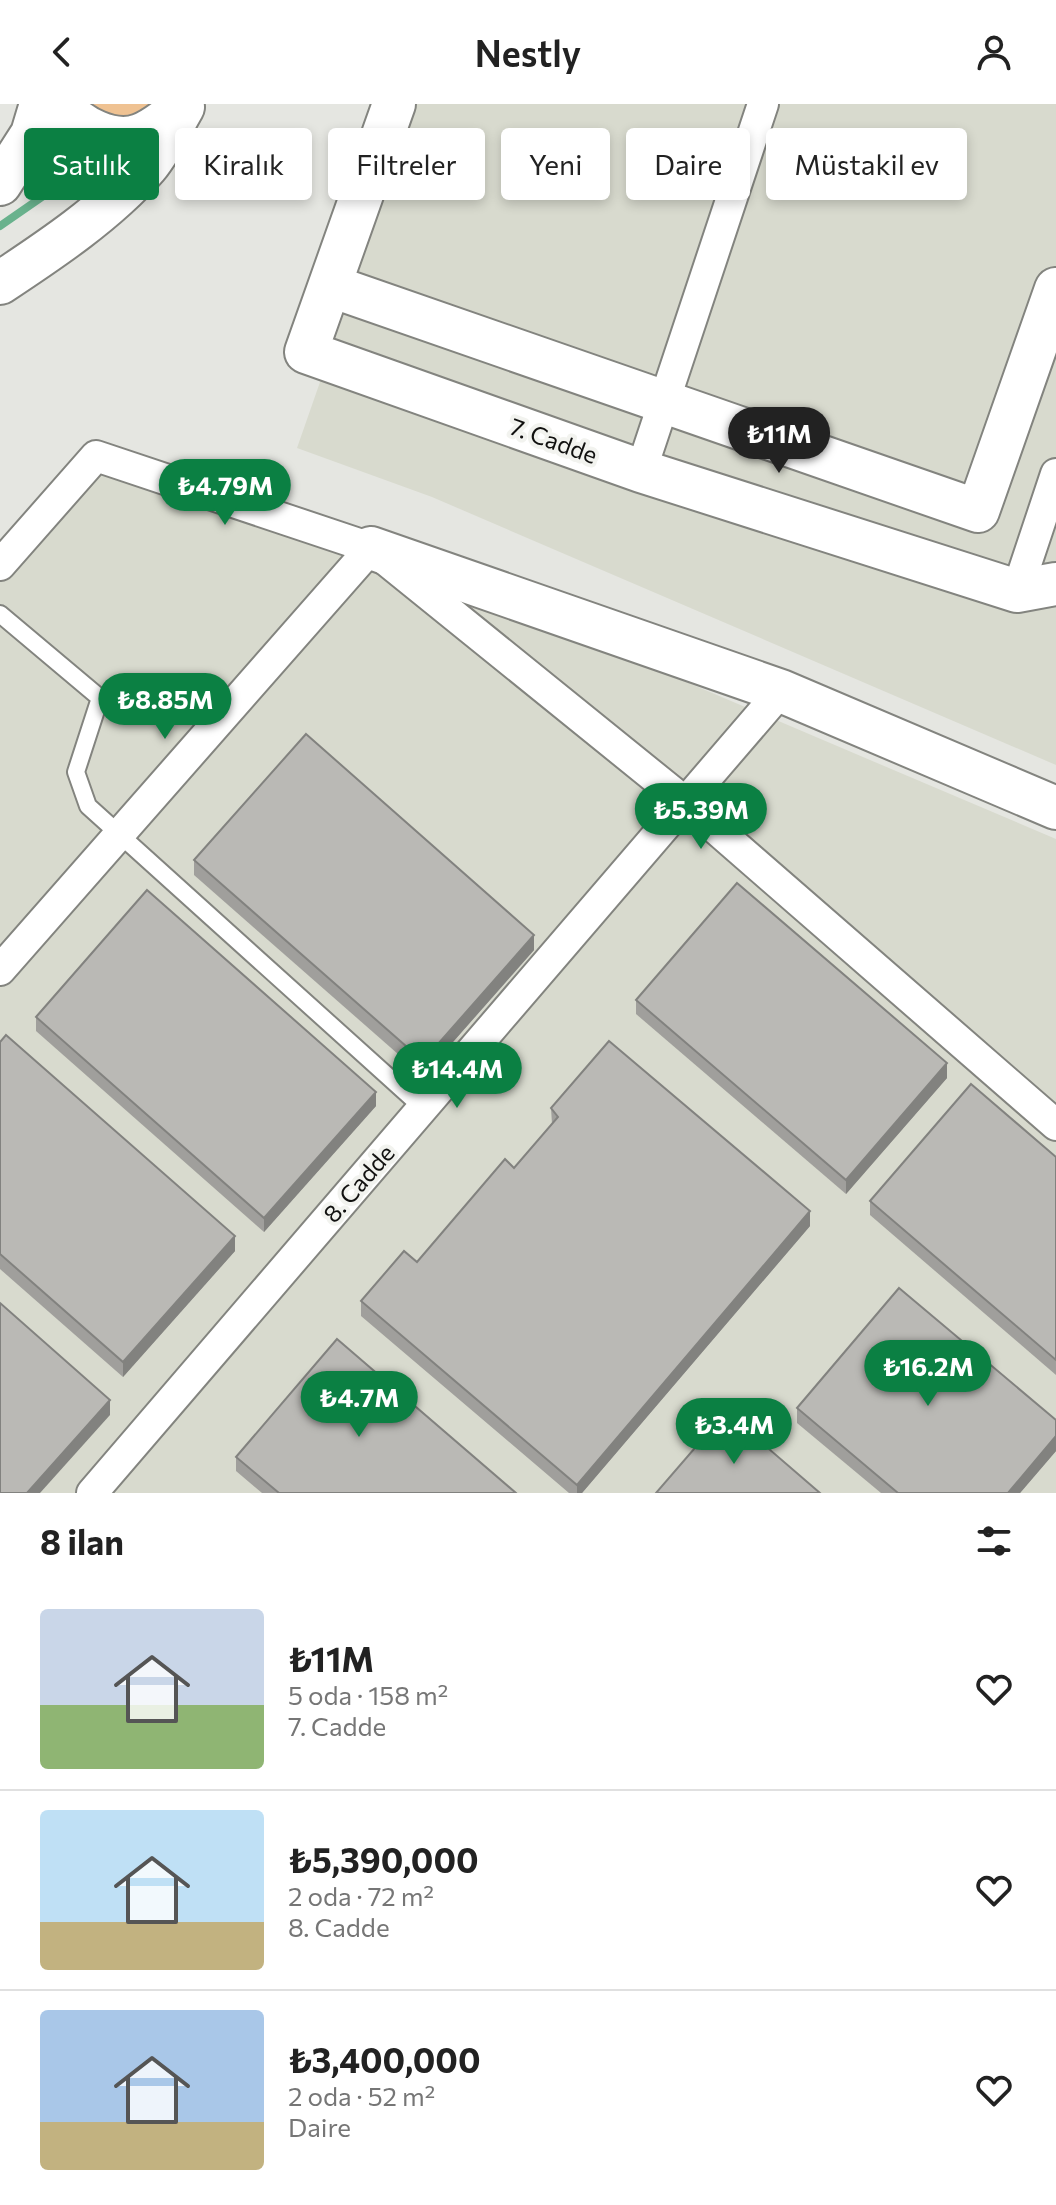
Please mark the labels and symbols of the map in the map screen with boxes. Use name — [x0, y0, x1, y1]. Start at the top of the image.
pin: ₺11M — [732, 407, 826, 475]
street label: 7. Cadde — [506, 411, 602, 469]
pin: ₺4.79M — [160, 459, 290, 527]
pin: ₺8.85M — [100, 673, 230, 741]
pin: ₺5.39M — [636, 783, 766, 851]
pin: ₺14.4M — [392, 1042, 522, 1110]
street label: 8. Cadde — [316, 1138, 400, 1228]
pin: ₺16.2M — [863, 1340, 993, 1408]
pin: ₺4.7M — [303, 1371, 415, 1439]
pin: ₺3.4M — [678, 1398, 790, 1466]

